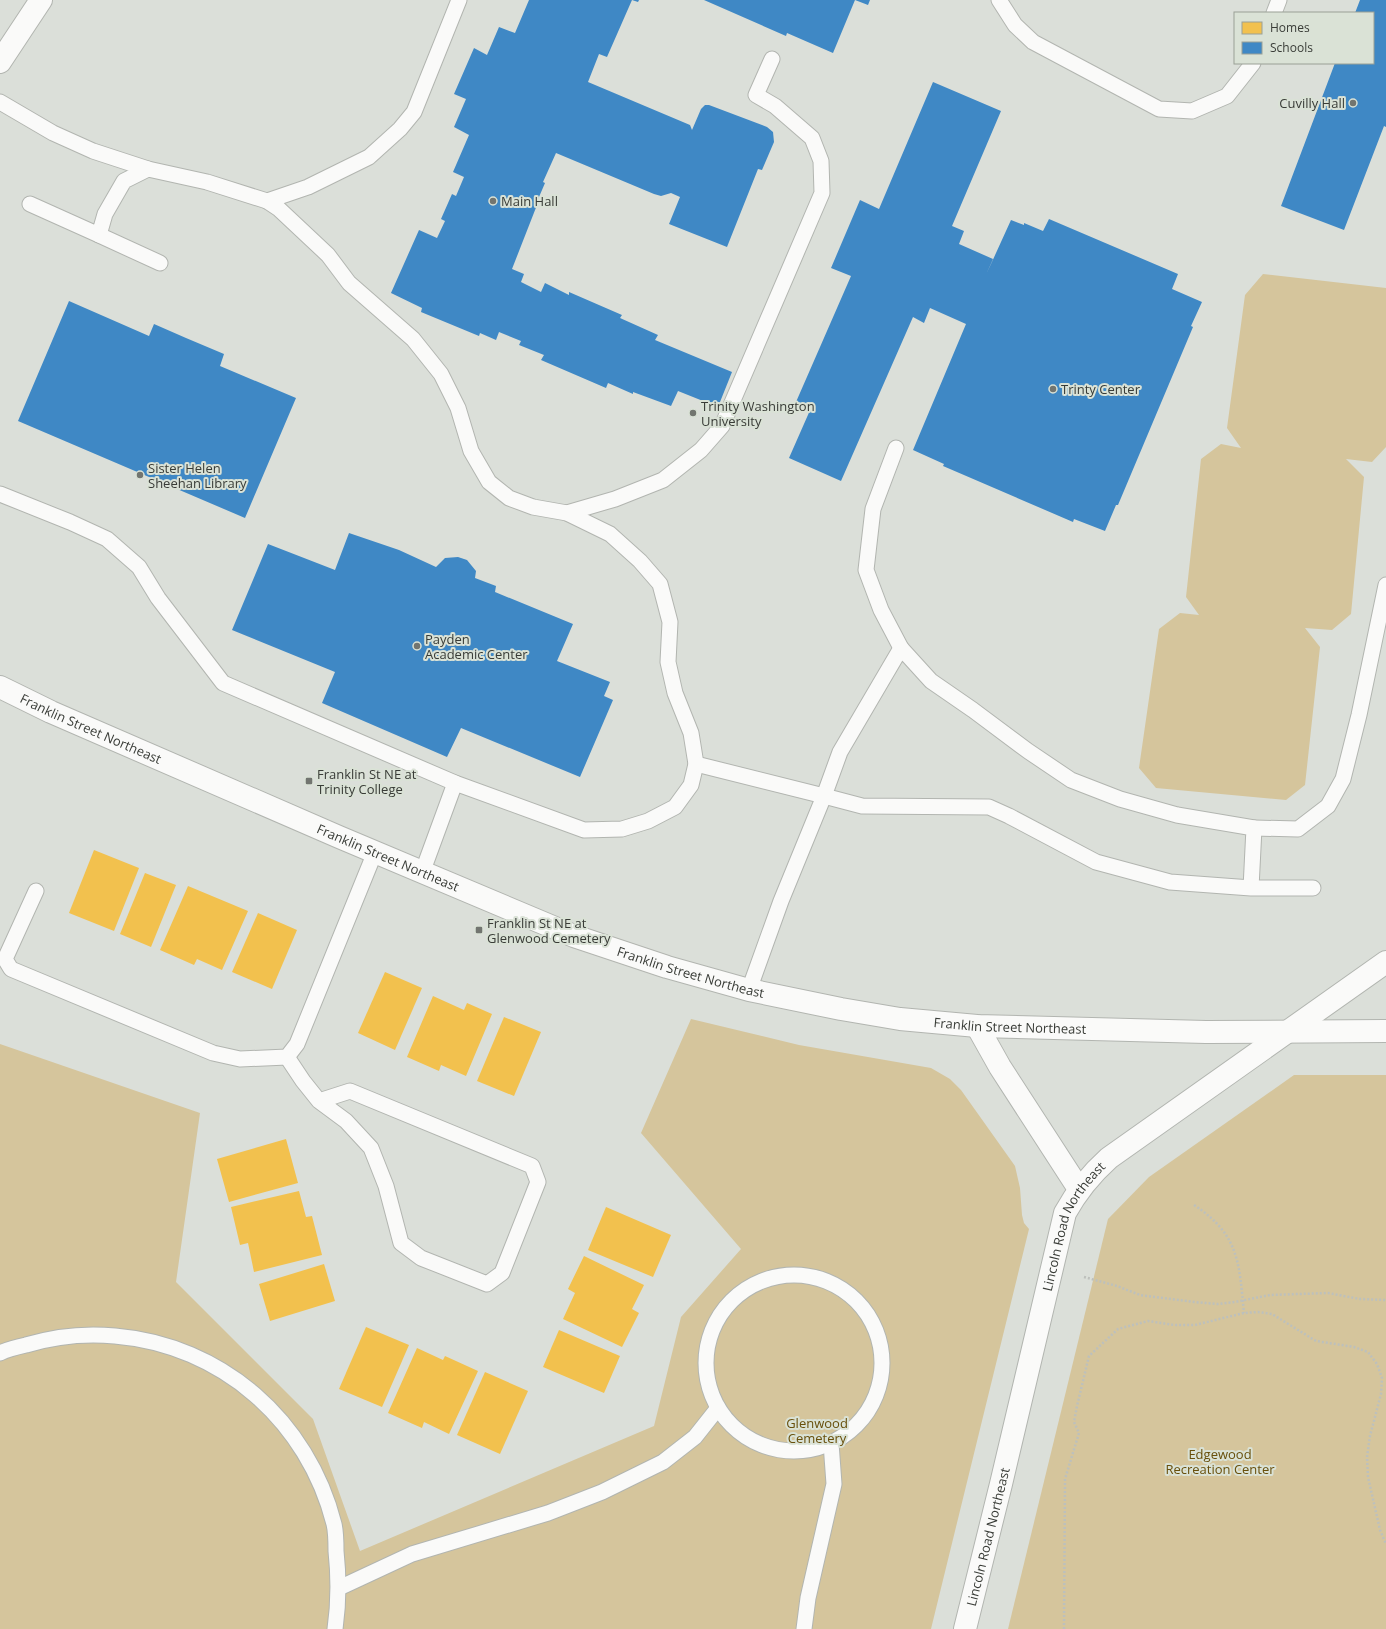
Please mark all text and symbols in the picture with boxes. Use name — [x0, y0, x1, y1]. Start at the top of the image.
legend — [1234, 12, 1374, 64]
text: Homes — [1270, 19, 1310, 36]
text: Schools — [1270, 39, 1313, 56]
place label: Cuvilly Hall — [1279, 94, 1345, 112]
marker: Cuvilly Hall — [1348, 98, 1358, 108]
place label: Main Hall — [501, 192, 558, 210]
marker: Main Hall — [488, 196, 498, 206]
place label: Trinty Center — [1061, 380, 1141, 398]
marker: Trinty Center — [1048, 384, 1058, 394]
place label: Trinity Washington University — [701, 397, 815, 430]
marker: Trinity Washington University — [688, 408, 698, 418]
place label: Sister Helen Sheehan Library — [148, 459, 247, 492]
marker: Sister Helen Sheehan Library — [135, 470, 145, 480]
place label: Payden Academic Center — [425, 630, 528, 663]
marker: Payden Academic Center — [412, 641, 422, 651]
street label: Franklin Street Northeast — [17, 689, 165, 768]
place label: Franklin St NE at Trinity College — [317, 765, 417, 798]
marker: Franklin St NE at Trinity College — [304, 776, 314, 786]
street label: Franklin Street Northeast — [314, 820, 462, 896]
place label: Franklin St NE at Glenwood Cemetery — [487, 914, 611, 947]
marker: Franklin St NE at Glenwood Cemetery — [474, 925, 484, 935]
street label: Franklin Street Northeast — [615, 942, 766, 1002]
street label: Franklin Street Northeast — [933, 1013, 1087, 1038]
street label: Lincoln Road Northeast — [1038, 1157, 1109, 1293]
park label: Glenwood Cemetery — [786, 1414, 848, 1447]
park label: Edgewood Recreation Center — [1165, 1445, 1275, 1478]
street label: Lincoln Road Northeast — [962, 1465, 1014, 1608]

